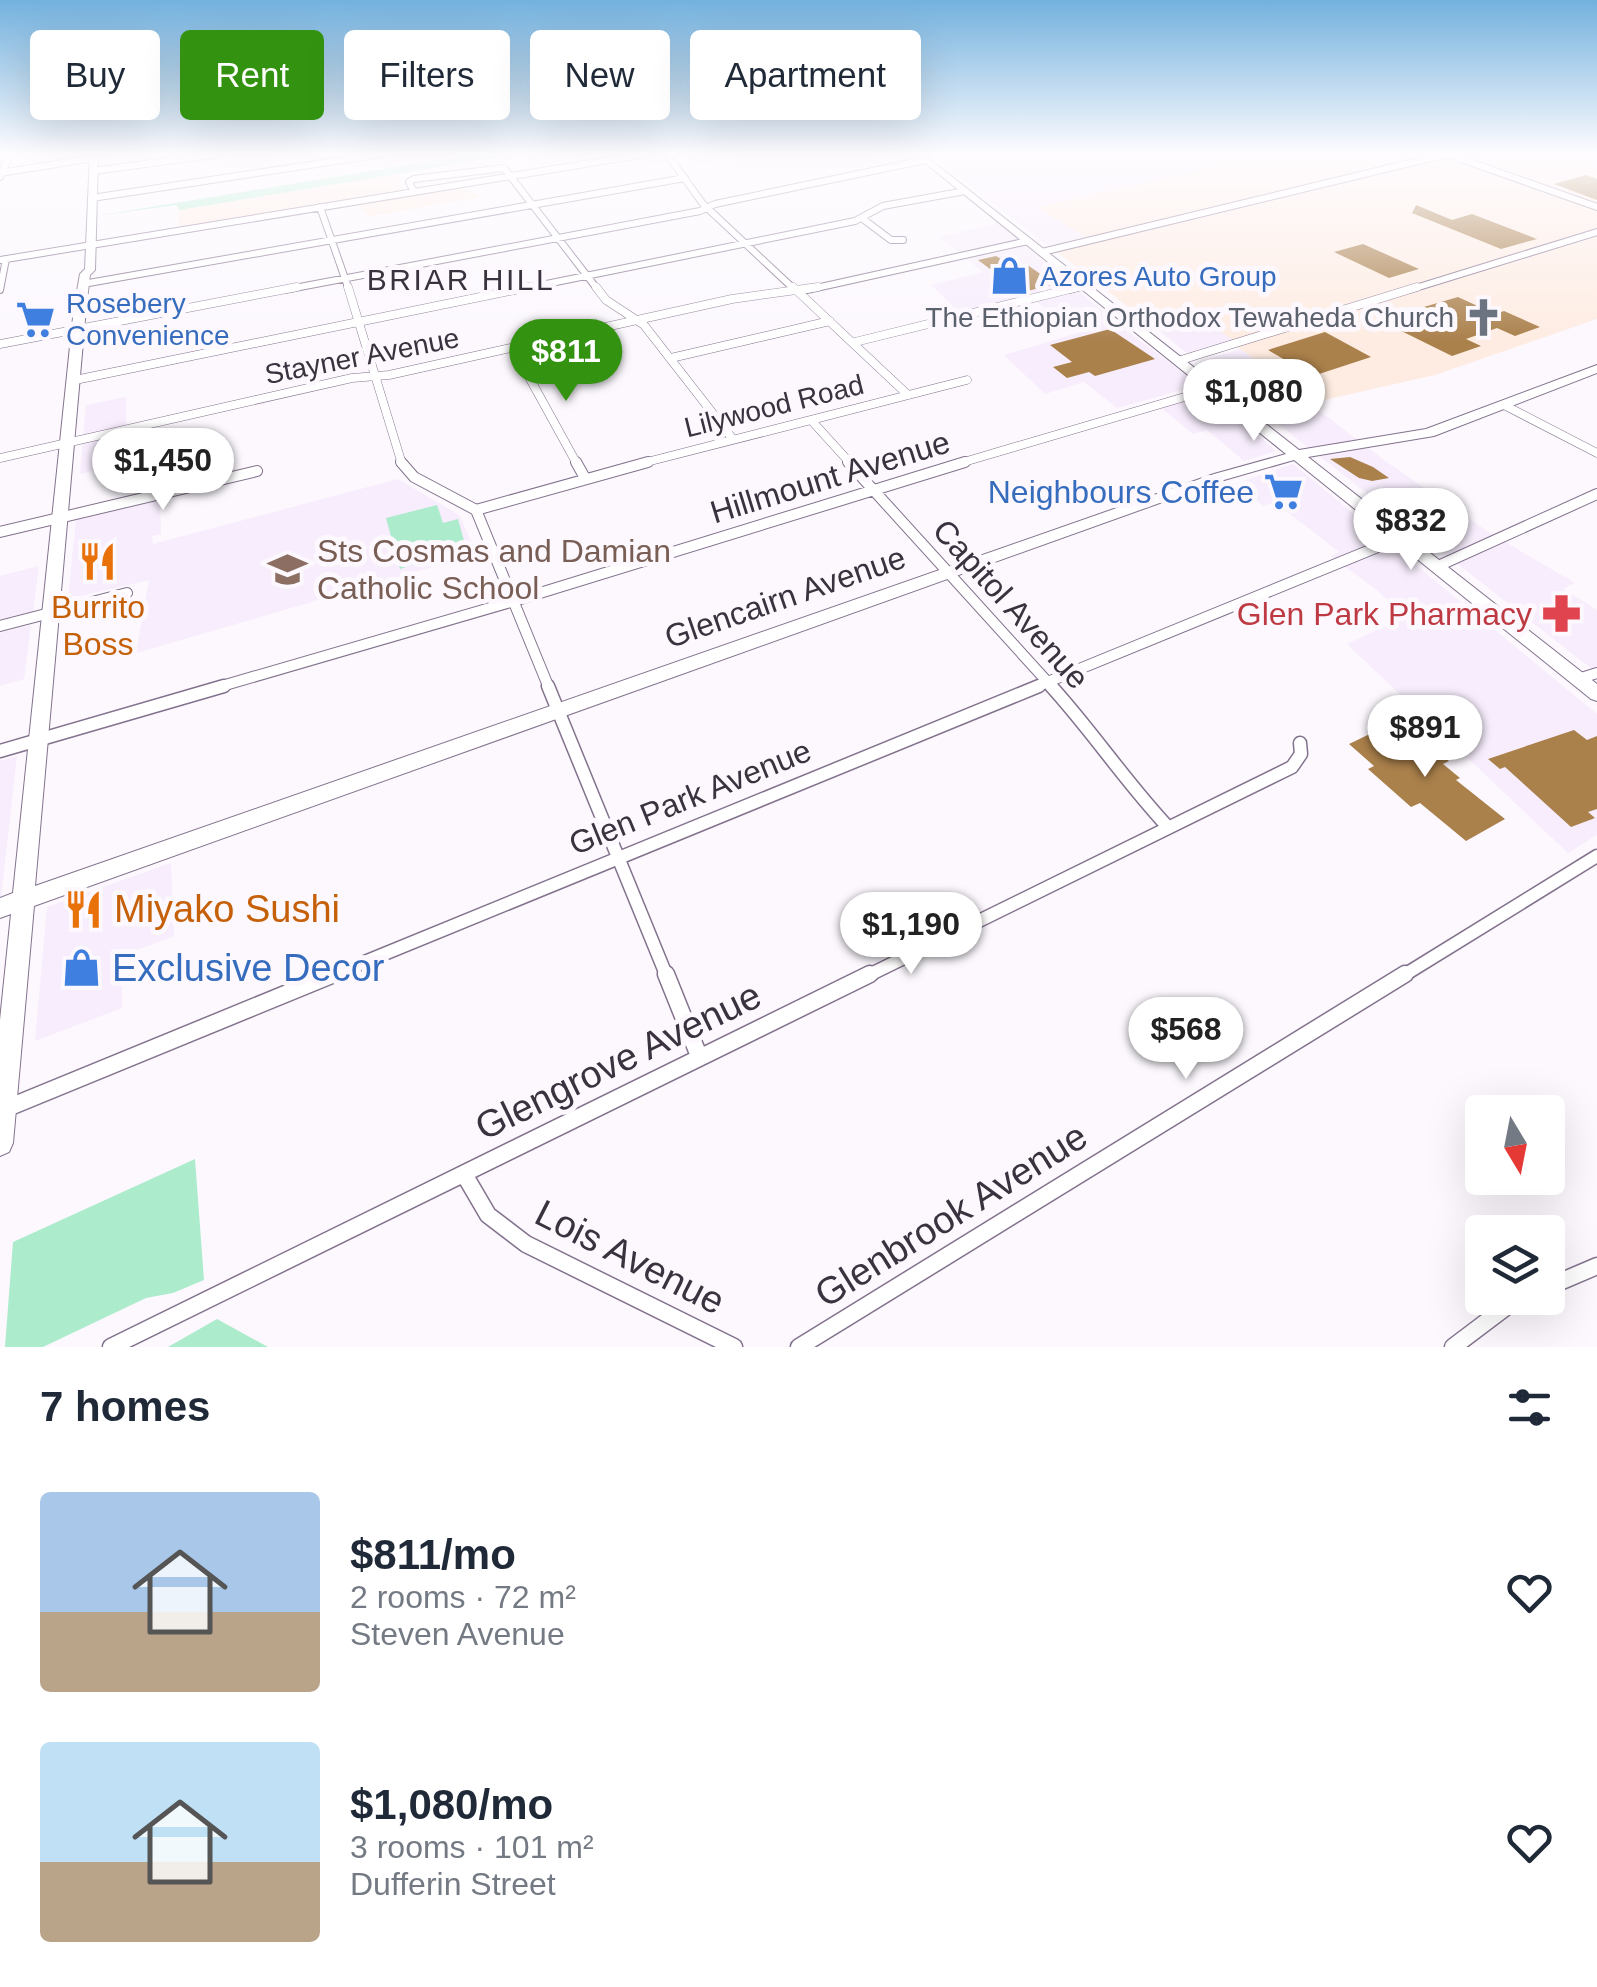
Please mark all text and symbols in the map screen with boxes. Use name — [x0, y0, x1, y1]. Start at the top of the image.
chip: Buy — [30, 30, 160, 120]
chip: Rent — [180, 30, 324, 120]
chip: Filters — [344, 30, 510, 120]
chip: New — [530, 30, 670, 120]
chip: Apartment — [690, 30, 921, 120]
shop icon: Azores Auto Group — [989, 255, 1031, 297]
place label: Azores Auto Group — [1040, 261, 1277, 292]
district label: BRIAR HILL — [367, 263, 555, 296]
place label: Rosebery Convenience — [66, 288, 229, 351]
church icon: The Ethiopian Orthodox Tewaheda Church — [1463, 296, 1505, 338]
supermarket icon: Rosebery Convenience — [15, 298, 57, 340]
place label: The Ethiopian Orthodox Tewaheda Church — [925, 302, 1454, 333]
pin: $811 — [507, 319, 625, 404]
street label: Stayner Avenue — [262, 322, 462, 390]
text: $811 — [531, 333, 601, 369]
pin: $1,080 — [1173, 359, 1335, 444]
street label: Lilywood Road — [681, 369, 867, 443]
text: $1,080 — [1205, 373, 1303, 409]
street label: Hillmount Avenue — [706, 423, 954, 531]
pin: $1,450 — [82, 428, 244, 513]
text: $1,450 — [114, 442, 212, 478]
supermarket icon: Neighbours Coffee — [1263, 471, 1305, 513]
place label: Neighbours Coffee — [988, 474, 1254, 510]
pin: $832 — [1352, 488, 1470, 573]
text: $832 — [1375, 502, 1447, 538]
street label: Capitol Avenue — [926, 512, 1096, 696]
place label: Sts Cosmas and Damian Catholic School — [317, 533, 671, 606]
street label: Glencairn Avenue — [660, 539, 910, 655]
restaurant icon: Burrito Boss — [77, 541, 119, 583]
school or university icon: Sts Cosmas and Damian Catholic School — [266, 548, 308, 590]
place label: Burrito Boss — [51, 589, 145, 662]
pharmacy icon: Glen Park Pharmacy — [1541, 593, 1583, 635]
place label: Glen Park Pharmacy — [1237, 596, 1532, 632]
pin: $891 — [1366, 695, 1484, 780]
text: $891 — [1389, 709, 1461, 745]
street label: Glen Park Avenue — [564, 732, 816, 862]
restaurant icon: Miyako Sushi — [63, 888, 105, 930]
place label: Miyako Sushi — [114, 888, 340, 930]
pin: $1,190 — [830, 892, 992, 977]
text: $1,190 — [862, 906, 960, 942]
shop icon: Exclusive Decor — [61, 947, 103, 989]
place label: Exclusive Decor — [112, 947, 385, 989]
street label: Glengrove Avenue — [469, 974, 767, 1148]
pin: $568 — [1127, 997, 1245, 1082]
text: $568 — [1150, 1011, 1222, 1047]
north arrow — [1465, 1095, 1565, 1195]
map controls — [1465, 1095, 1565, 1315]
street label: Glenbrook Avenue — [808, 1115, 1094, 1315]
street label: Lois Avenue — [529, 1191, 731, 1323]
button: layers — [1465, 1215, 1565, 1315]
icon: filters — [1502, 1380, 1557, 1435]
text: 7 homes — [40, 1383, 210, 1430]
text: $811/mo — [350, 1531, 516, 1578]
icon: home — [120, 1532, 240, 1652]
icon: heart — [1502, 1565, 1557, 1620]
text: 2 rooms · 72 m² — [350, 1579, 576, 1615]
text: Steven Avenue — [350, 1616, 565, 1652]
text: $1,080/mo — [350, 1781, 553, 1828]
icon: home — [120, 1782, 240, 1902]
icon: heart — [1502, 1815, 1557, 1870]
text: 3 rooms · 101 m² — [350, 1829, 594, 1865]
text: Dufferin Street — [350, 1866, 556, 1902]

